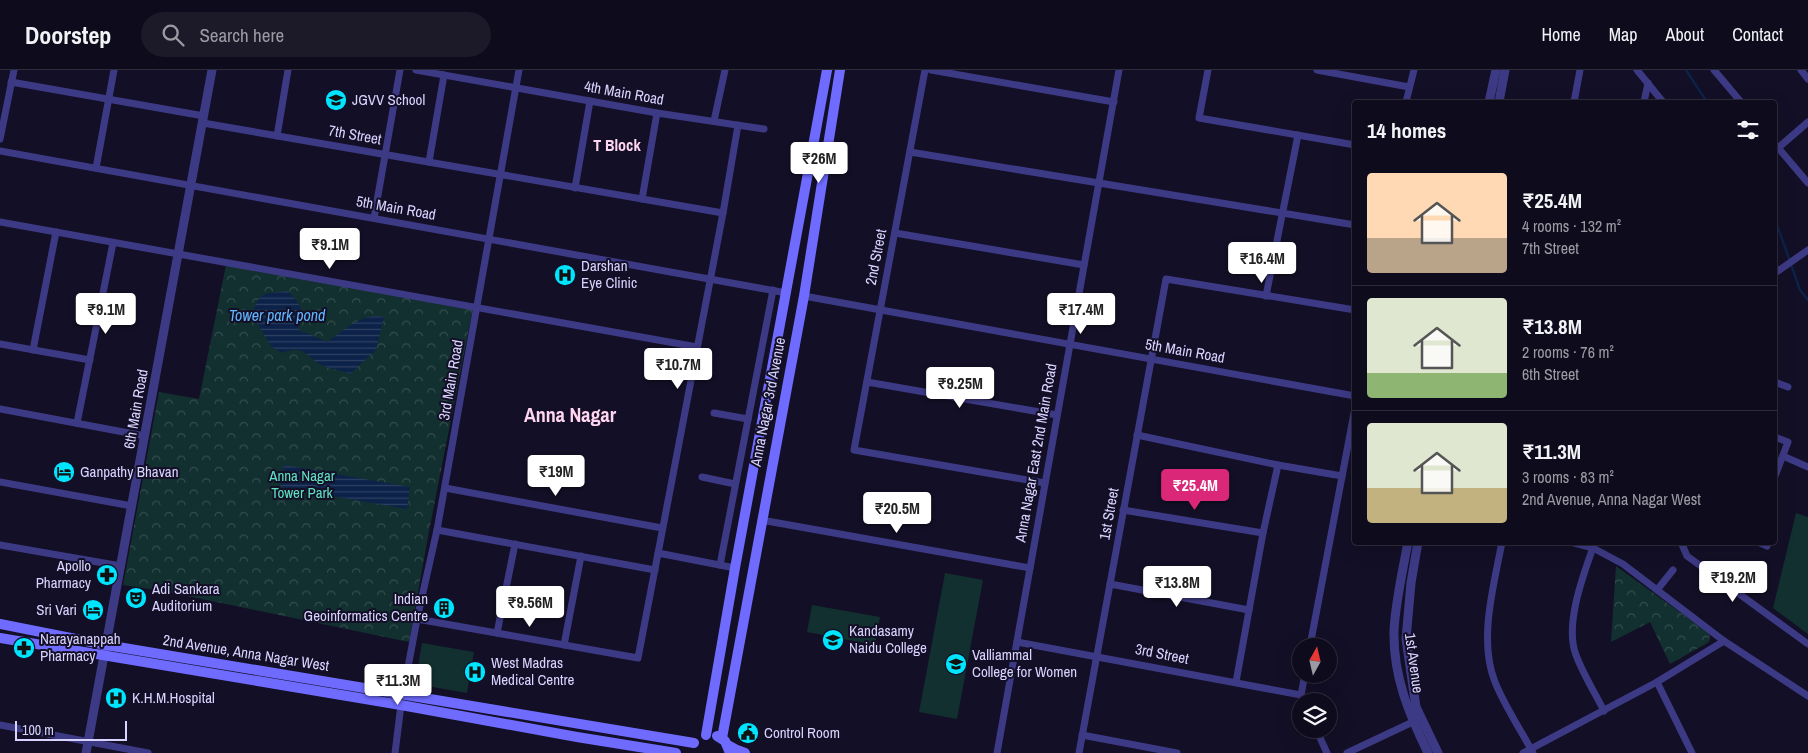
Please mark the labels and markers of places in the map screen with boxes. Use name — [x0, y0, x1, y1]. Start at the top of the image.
school or university icon: JGVV School — [324, 88, 348, 112]
place label: JGVV School — [352, 89, 425, 110]
pin: ₹26M — [789, 142, 849, 184]
pin: ₹9.1M — [295, 228, 365, 270]
pin: ₹16.4M — [1221, 242, 1303, 284]
place label: Darshan Eye Clinic — [581, 255, 637, 293]
hospital icon: Darshan Eye Clinic — [553, 263, 577, 287]
pin: ₹9.1M — [71, 292, 141, 335]
pin: ₹17.4M — [1040, 292, 1122, 335]
pin: ₹10.7M — [637, 348, 719, 390]
pin: ₹9.25M — [919, 366, 1001, 409]
pin: ₹19M — [526, 454, 586, 497]
hotel icon: Ganpathy Bhavan — [52, 460, 76, 484]
place label: Ganpathy Bhavan — [80, 461, 178, 482]
pin: ₹25.4M — [1154, 468, 1236, 511]
pin: ₹20.5M — [856, 492, 938, 534]
place label: Apollo Pharmacy — [36, 555, 92, 593]
pin: ₹19.2M — [1692, 560, 1774, 603]
pharmacy icon: Apollo Pharmacy — [95, 563, 119, 587]
pin: ₹13.8M — [1136, 566, 1218, 608]
place label: Adi Sankara Auditorium — [151, 578, 220, 616]
theatre icon: Adi Sankara Auditorium — [124, 586, 148, 610]
pin: ₹9.56M — [489, 586, 571, 628]
place label: Indian Geoinformatics Centre — [304, 588, 428, 626]
building icon: Indian Geoinformatics Centre — [432, 596, 456, 620]
hotel icon: Sri Vari — [81, 598, 105, 622]
place label: Sri Vari — [36, 599, 77, 620]
place label: Kandasamy Naidu College — [849, 620, 927, 658]
place label: Narayanappah Pharmacy — [40, 628, 121, 666]
school or university icon: Kandasamy Naidu College — [821, 628, 845, 652]
pharmacy icon: Narayanappah Pharmacy — [12, 636, 36, 660]
place label: Valliammal College for Women — [972, 644, 1077, 682]
place label: West Madras Medical Centre — [491, 652, 575, 690]
school or university icon: Valliammal College for Women — [944, 652, 968, 676]
hospital icon: West Madras Medical Centre — [463, 660, 487, 684]
pin: ₹11.3M — [357, 664, 439, 706]
hospital icon: K.H.M.Hospital — [104, 686, 128, 710]
place label: K.H.M.Hospital — [132, 687, 215, 708]
public building icon: Control Room — [736, 721, 760, 745]
place label: Control Room — [764, 722, 840, 743]

